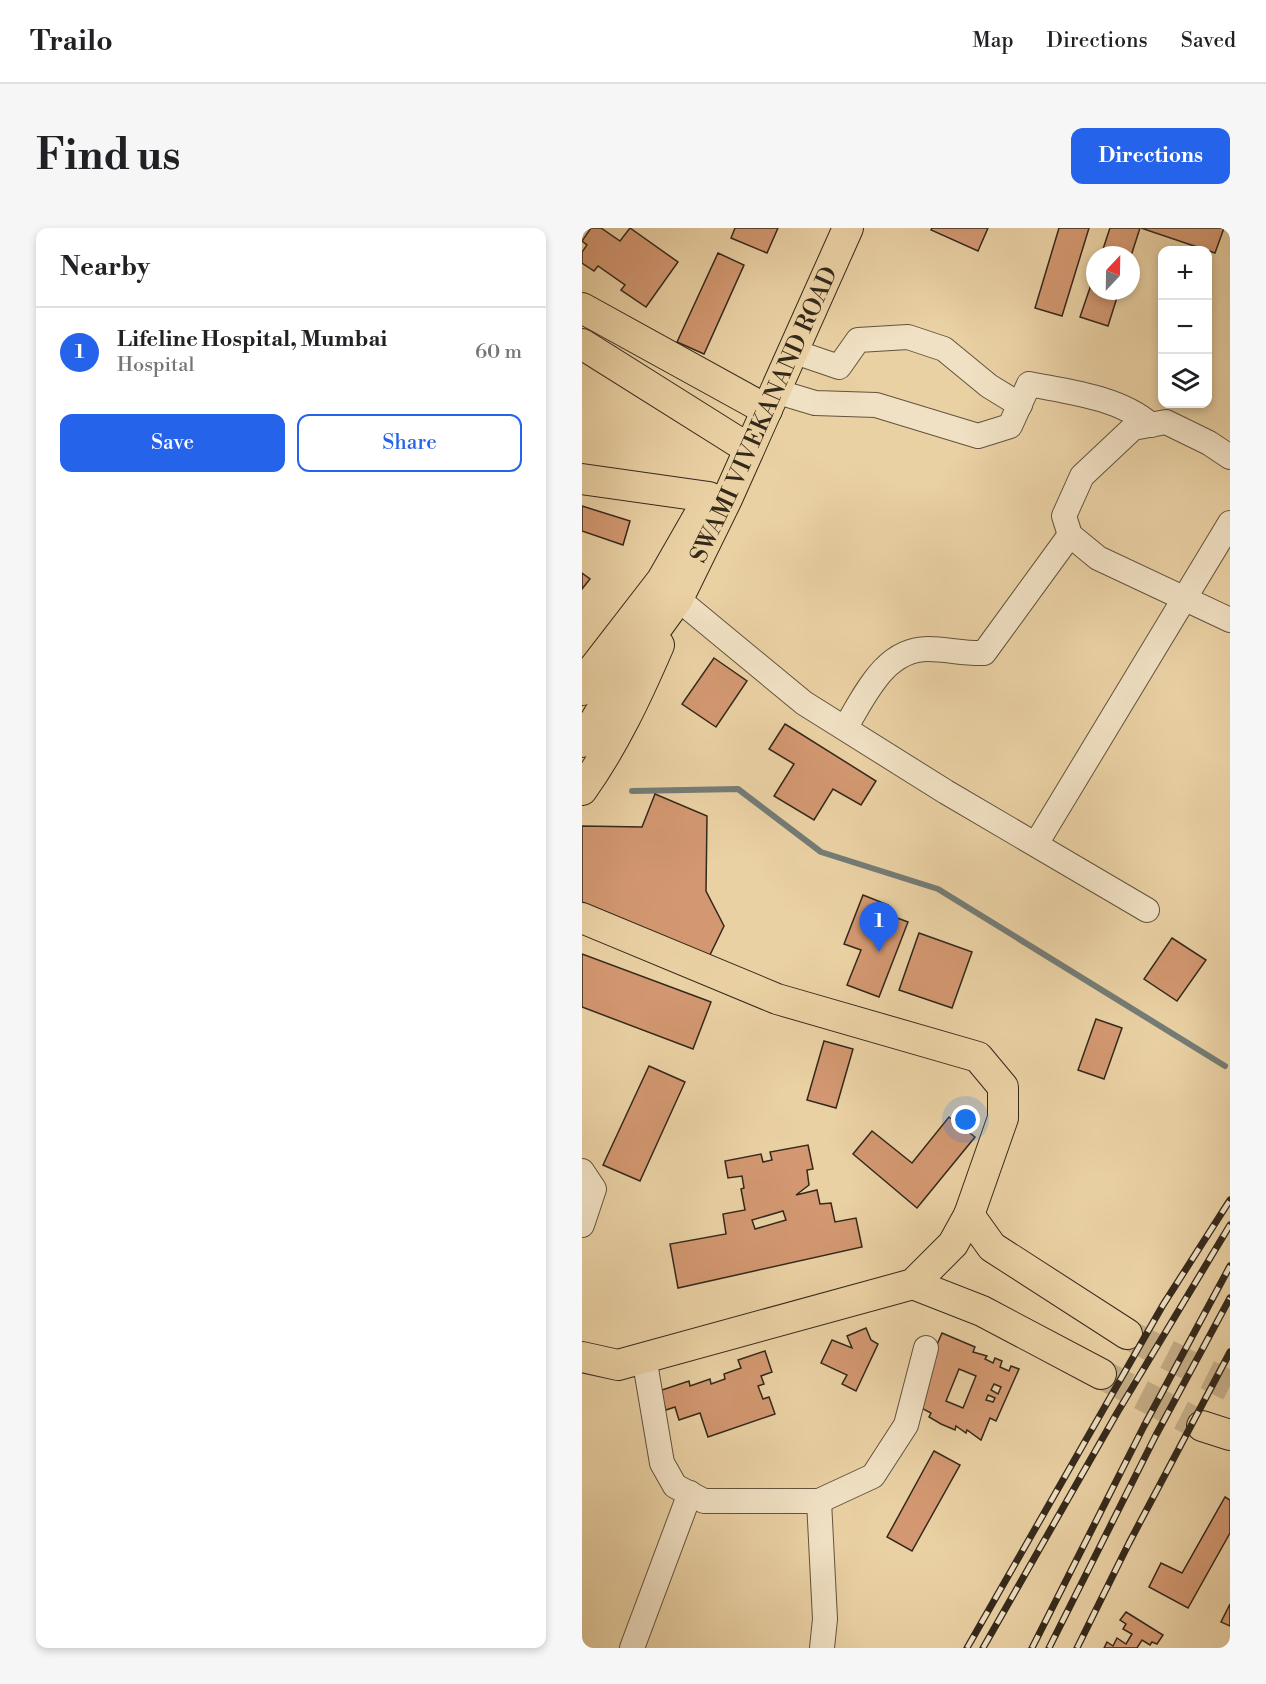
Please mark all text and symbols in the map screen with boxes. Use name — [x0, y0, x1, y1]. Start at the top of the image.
text: Trailo — [30, 24, 113, 59]
text: Map — [972, 28, 1014, 54]
text: Directions — [1047, 28, 1148, 54]
text: Saved — [1181, 28, 1236, 54]
button: Directions — [1071, 128, 1230, 184]
text: Find us — [36, 130, 180, 183]
north arrow — [1086, 246, 1140, 300]
map controls — [1158, 246, 1212, 408]
button: + — [1158, 246, 1212, 300]
text: Nearby — [60, 251, 150, 283]
street label: SWAMI VIVEKANAND ROAD — [684, 262, 845, 568]
button: − — [1158, 300, 1212, 354]
text: Lifeline Hospital, Mumbai — [117, 326, 387, 353]
text: 1 — [75, 340, 84, 365]
text: 60 m — [475, 340, 522, 365]
text: Hospital — [117, 353, 194, 378]
button: layers — [1158, 354, 1212, 408]
button: Save — [60, 414, 285, 472]
button: Share — [297, 414, 522, 472]
pin: 1 — [860, 902, 898, 952]
your location — [951, 1105, 980, 1134]

